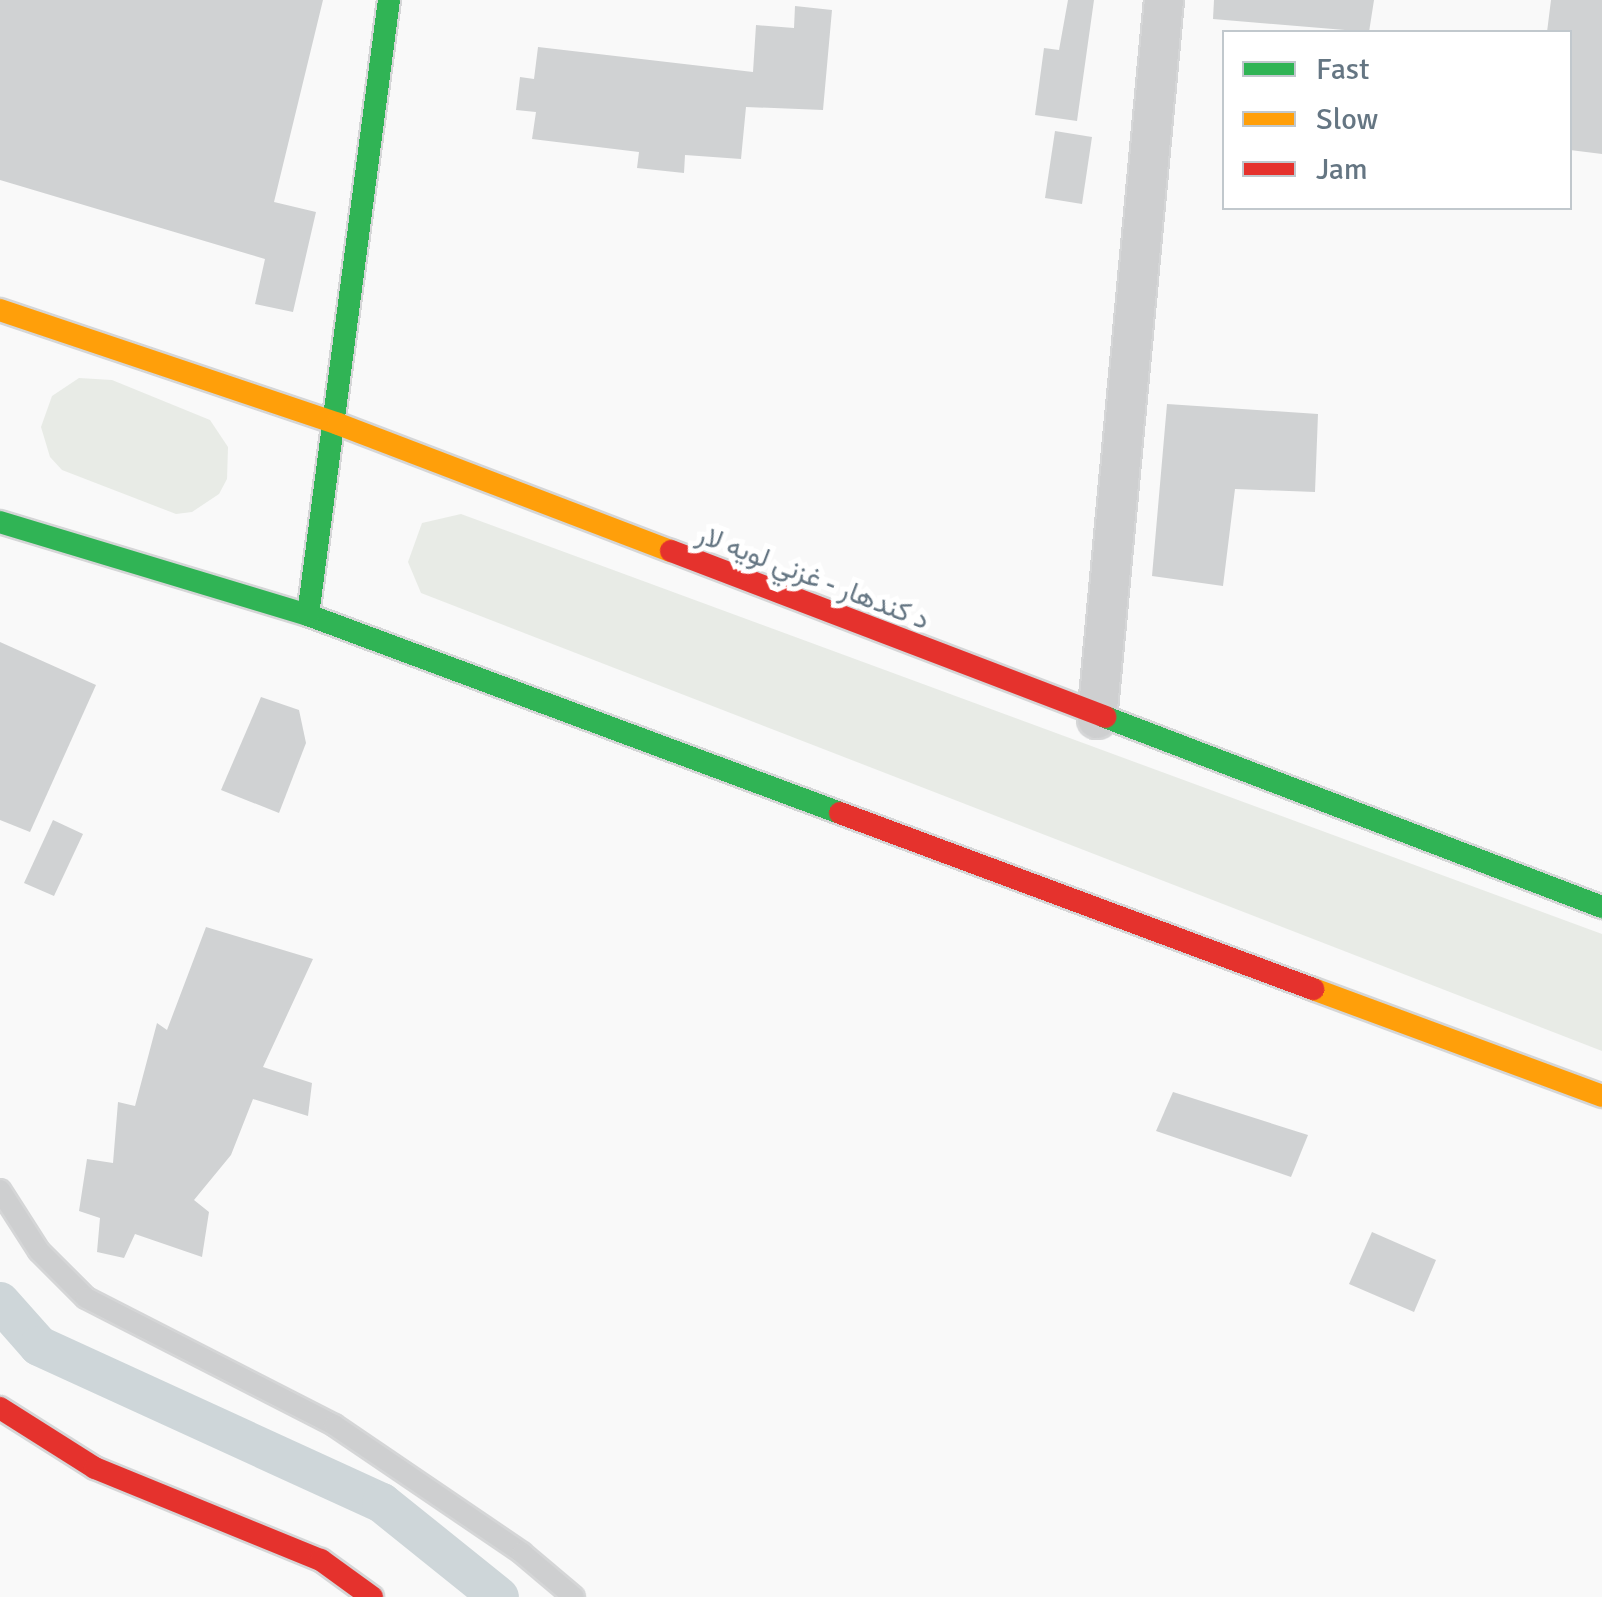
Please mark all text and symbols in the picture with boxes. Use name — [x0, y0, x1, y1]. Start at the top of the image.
legend — [1222, 30, 1572, 210]
text: Fast — [1316, 51, 1369, 88]
text: Slow — [1316, 101, 1378, 138]
text: Jam — [1316, 151, 1368, 188]
street label: د کندهار - غزني لويه لار — [692, 517, 934, 637]

